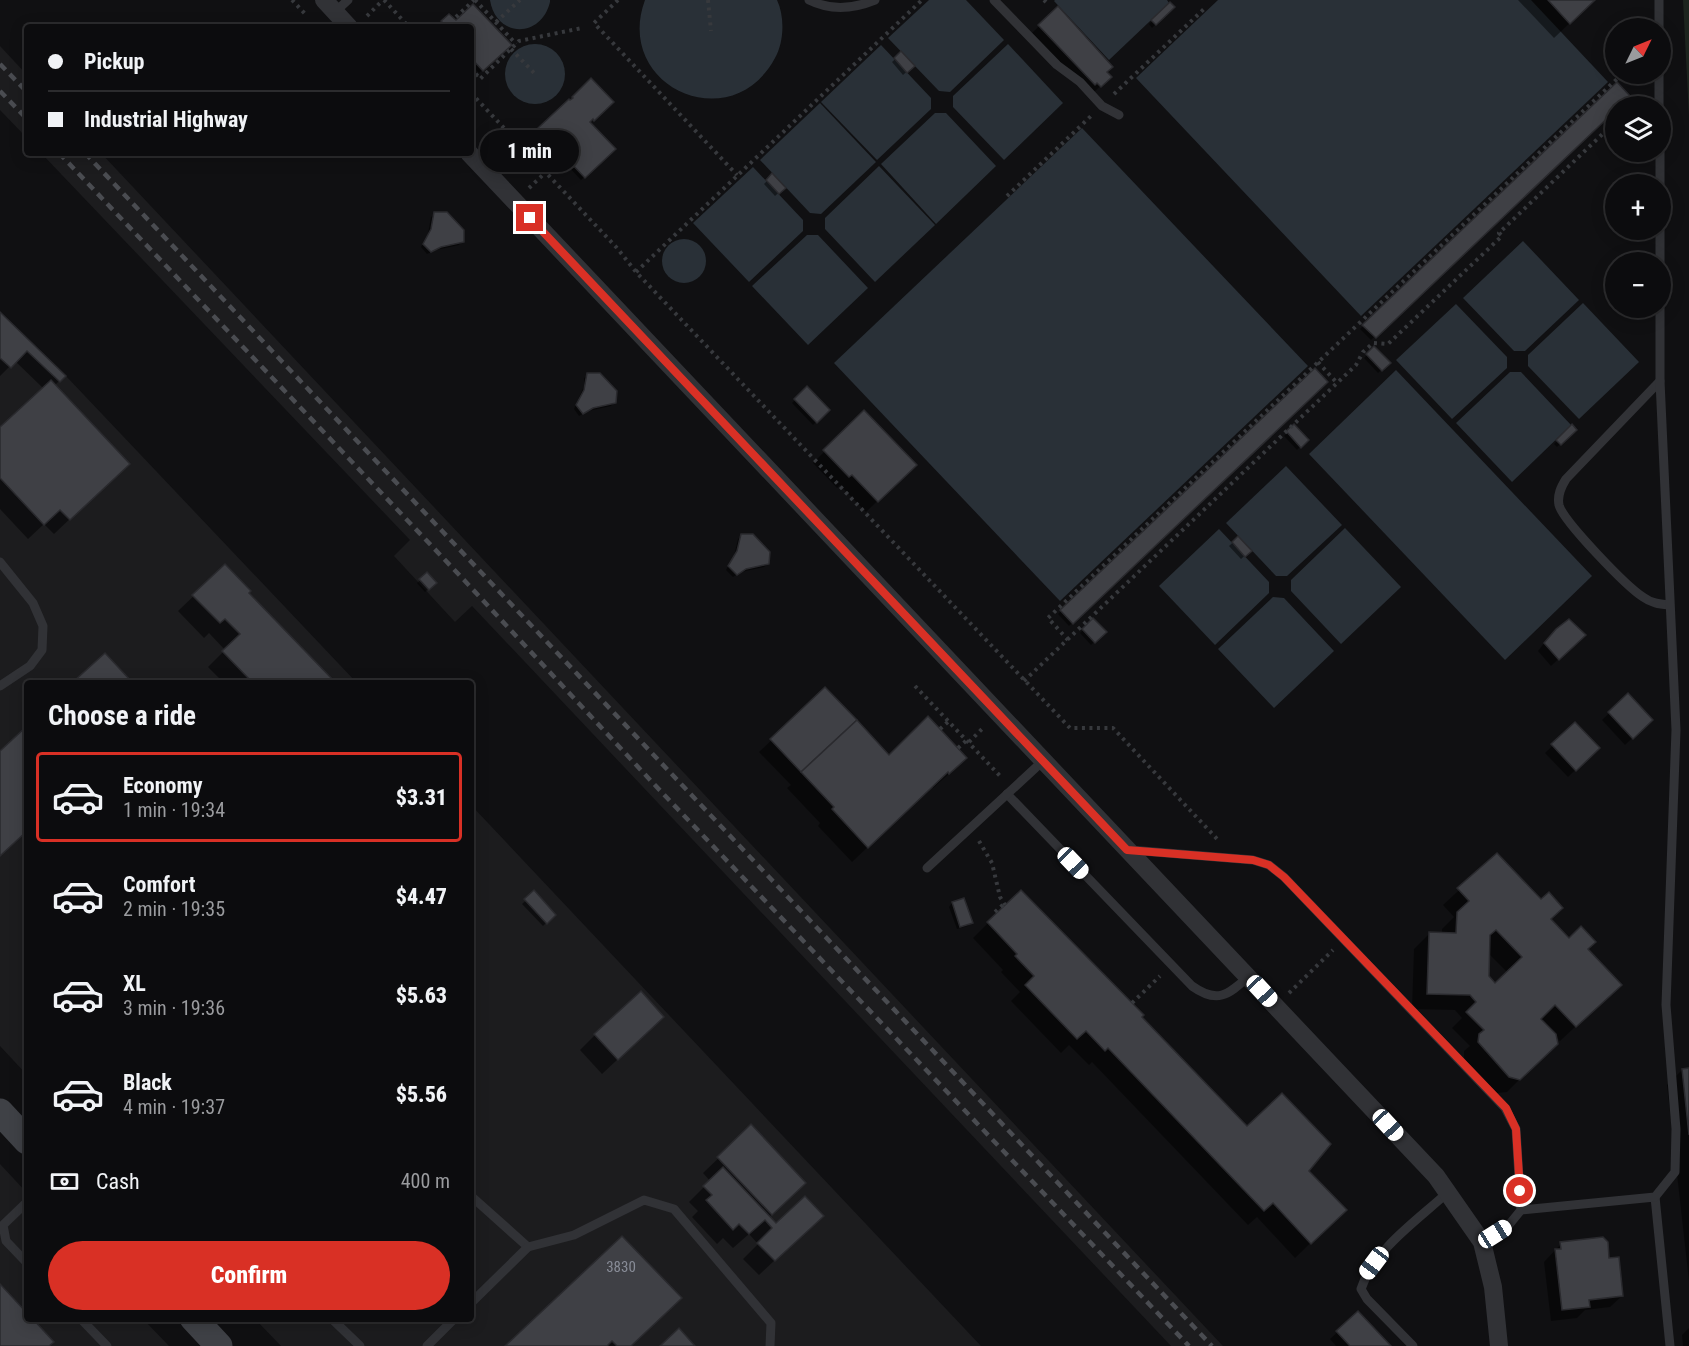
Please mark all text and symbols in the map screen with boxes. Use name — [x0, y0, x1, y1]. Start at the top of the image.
north arrow — [1605, 18, 1671, 84]
map controls — [1605, 18, 1671, 318]
text: Pickup — [84, 49, 144, 74]
button: layers — [1605, 96, 1671, 162]
text: Industrial Highway — [84, 107, 248, 132]
callout: 1 min — [480, 131, 580, 173]
text: 1 min — [507, 139, 552, 163]
button: + — [1605, 174, 1671, 240]
route end — [516, 204, 543, 231]
button: − — [1605, 252, 1671, 318]
text: Choose a ride — [48, 700, 196, 732]
icon: car — [51, 770, 105, 824]
text: Economy — [123, 773, 203, 798]
text: $3.31 — [396, 785, 447, 810]
text: 1 min · 19:34 — [123, 798, 225, 822]
car — [1054, 844, 1092, 882]
icon: car — [51, 869, 105, 923]
text: Comfort — [123, 872, 196, 897]
text: $4.47 — [396, 884, 447, 909]
text: 2 min · 19:35 — [123, 897, 225, 921]
icon: car — [51, 968, 105, 1022]
text: XL — [123, 971, 146, 996]
car — [1243, 972, 1281, 1010]
text: $5.63 — [396, 983, 447, 1008]
text: 3 min · 19:36 — [123, 996, 225, 1020]
icon: car — [51, 1067, 105, 1121]
text: Black — [123, 1070, 172, 1095]
text: $5.56 — [396, 1082, 447, 1107]
text: 4 min · 19:37 — [123, 1095, 225, 1119]
car — [1369, 1106, 1407, 1144]
icon: cash — [48, 1165, 81, 1198]
text: Cash — [96, 1169, 140, 1194]
text: 400 m — [401, 1169, 450, 1193]
route start — [1506, 1177, 1533, 1204]
car — [1475, 1217, 1515, 1251]
button: Confirm — [48, 1241, 450, 1310]
car — [1356, 1243, 1392, 1283]
house number: 3830 — [606, 1258, 636, 1276]

